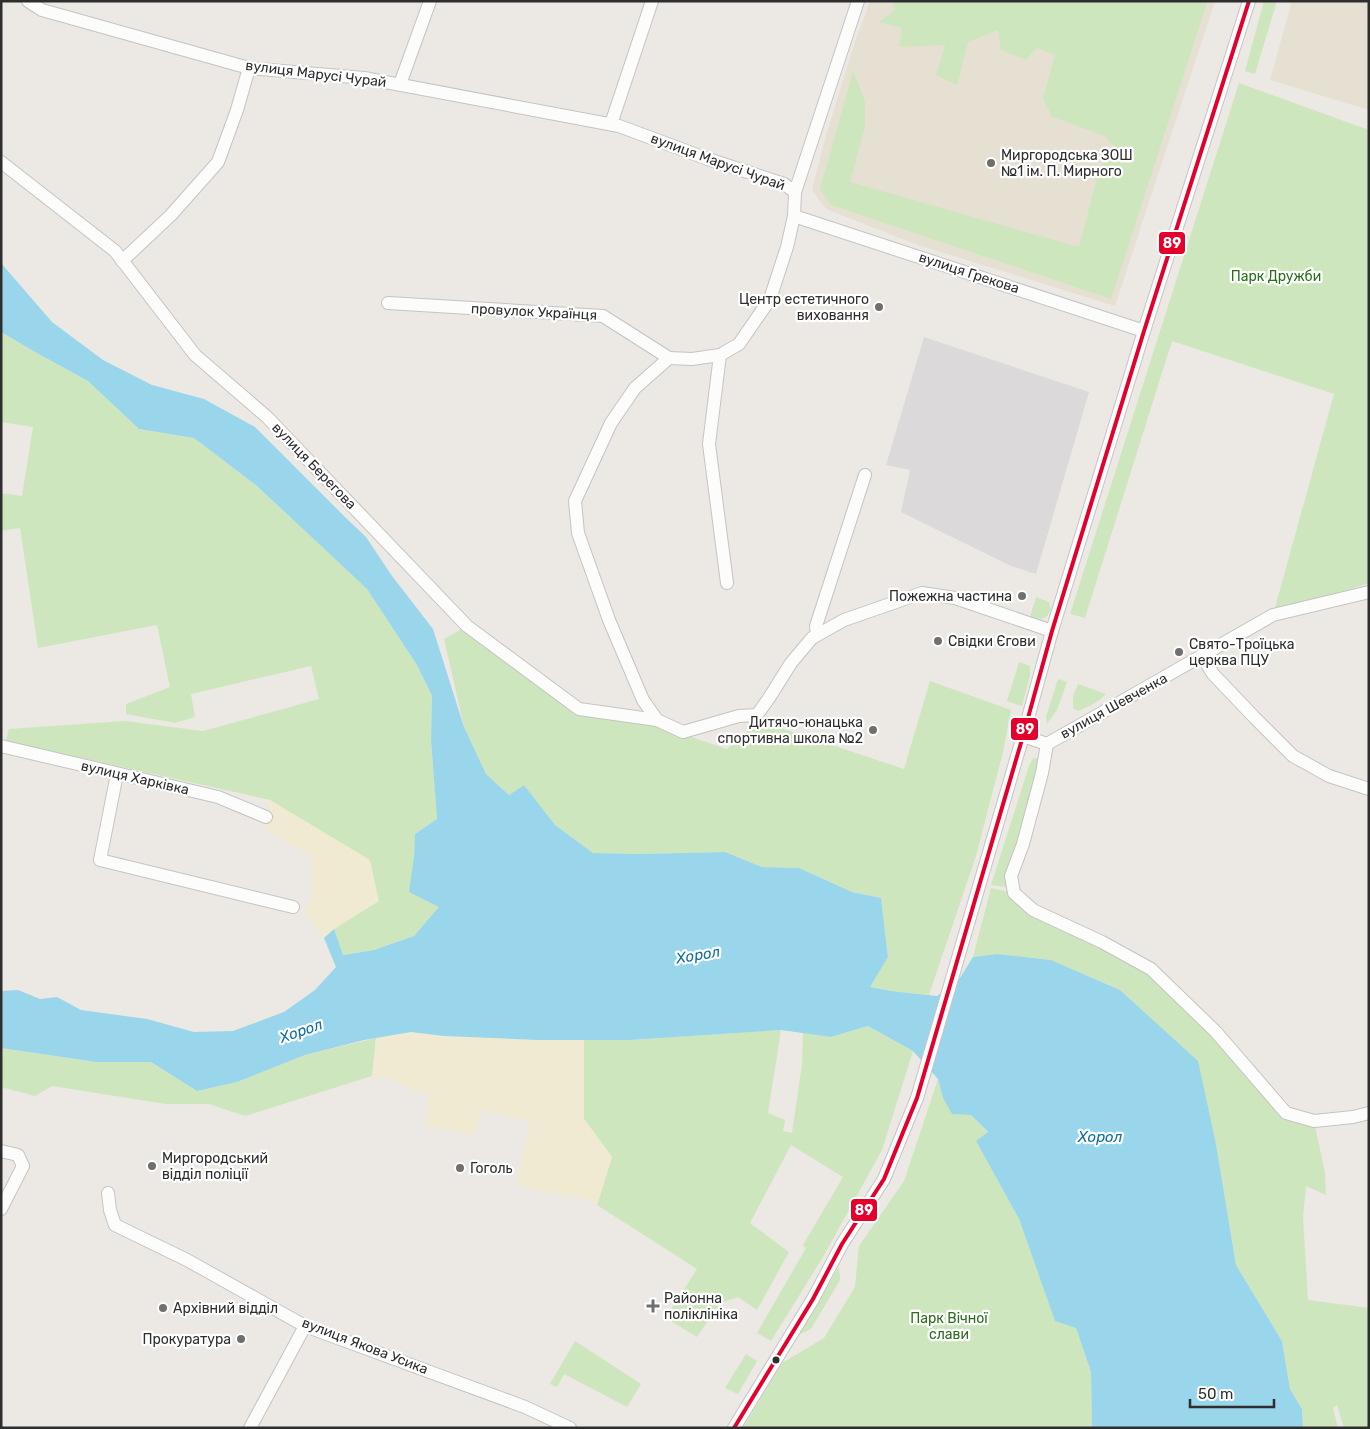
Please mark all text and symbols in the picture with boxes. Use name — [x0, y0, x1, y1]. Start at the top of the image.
street label: вулиця Марусі Чурай — [245, 57, 387, 91]
street label: вулиця Марусі Чурай — [648, 130, 788, 194]
place label: Миргородська ЗОШ №1 ім. П. Мирного — [1001, 147, 1133, 180]
marker: Миргородська ЗОШ №1 ім. П. Мирного — [985, 157, 997, 169]
line badge: 89 — [1158, 231, 1186, 255]
text: 89 — [1163, 235, 1181, 252]
street label: вулиця Грекова — [917, 249, 1021, 297]
park label: Парк Дружби — [1231, 268, 1321, 285]
place label: Центр естетичного виховання — [739, 291, 869, 324]
street label: провулок Українця — [470, 300, 598, 324]
marker: Центр естетичного виховання — [873, 301, 885, 313]
street label: вулиця Берегова — [268, 419, 360, 513]
place label: Пожежна частина — [889, 588, 1012, 605]
marker: Пожежна частина — [1016, 590, 1028, 602]
place label: Свідки Єгови — [948, 633, 1036, 650]
marker: Свідки Єгови — [932, 635, 944, 647]
place label: Свято-Троїцька церква ПЦУ — [1189, 636, 1295, 669]
marker: Свято-Троїцька церква ПЦУ — [1173, 646, 1185, 658]
street label: вулиця Шевченка — [1057, 670, 1171, 742]
place label: Дитячо-юнацька спортивна школа №2 — [718, 714, 863, 747]
line badge: 89 — [1010, 717, 1039, 741]
text: 89 — [1016, 721, 1034, 738]
marker: Дитячо-юнацька спортивна школа №2 — [867, 724, 879, 736]
street label: вулиця Харківка — [79, 757, 191, 799]
water label: Хорол — [674, 943, 722, 968]
water label: Хорол — [276, 1015, 325, 1047]
water label: Хорол — [1077, 1128, 1122, 1146]
place label: Миргородський відділ поліції — [162, 1150, 268, 1183]
marker: Миргородський відділ поліції — [146, 1160, 158, 1172]
place label: Гоголь — [470, 1160, 513, 1177]
marker: Гоголь — [454, 1162, 466, 1174]
line badge: 89 — [850, 1198, 878, 1222]
text: 89 — [855, 1202, 873, 1219]
place label: Районна поліклініка — [664, 1290, 738, 1323]
marker: Районна поліклініка — [646, 1299, 660, 1313]
place label: Архівний відділ — [173, 1300, 278, 1317]
marker: Архівний відділ — [157, 1302, 169, 1314]
park label: Парк Вічної слави — [910, 1310, 988, 1343]
street label: вулиця Якова Усика — [300, 1314, 430, 1378]
place label: Прокуратура — [142, 1331, 231, 1348]
marker: Прокуратура — [235, 1333, 247, 1345]
unlabelled marker — [771, 1355, 781, 1365]
scale bar — [1190, 1376, 1274, 1408]
text: 50 m — [1198, 1385, 1233, 1403]

